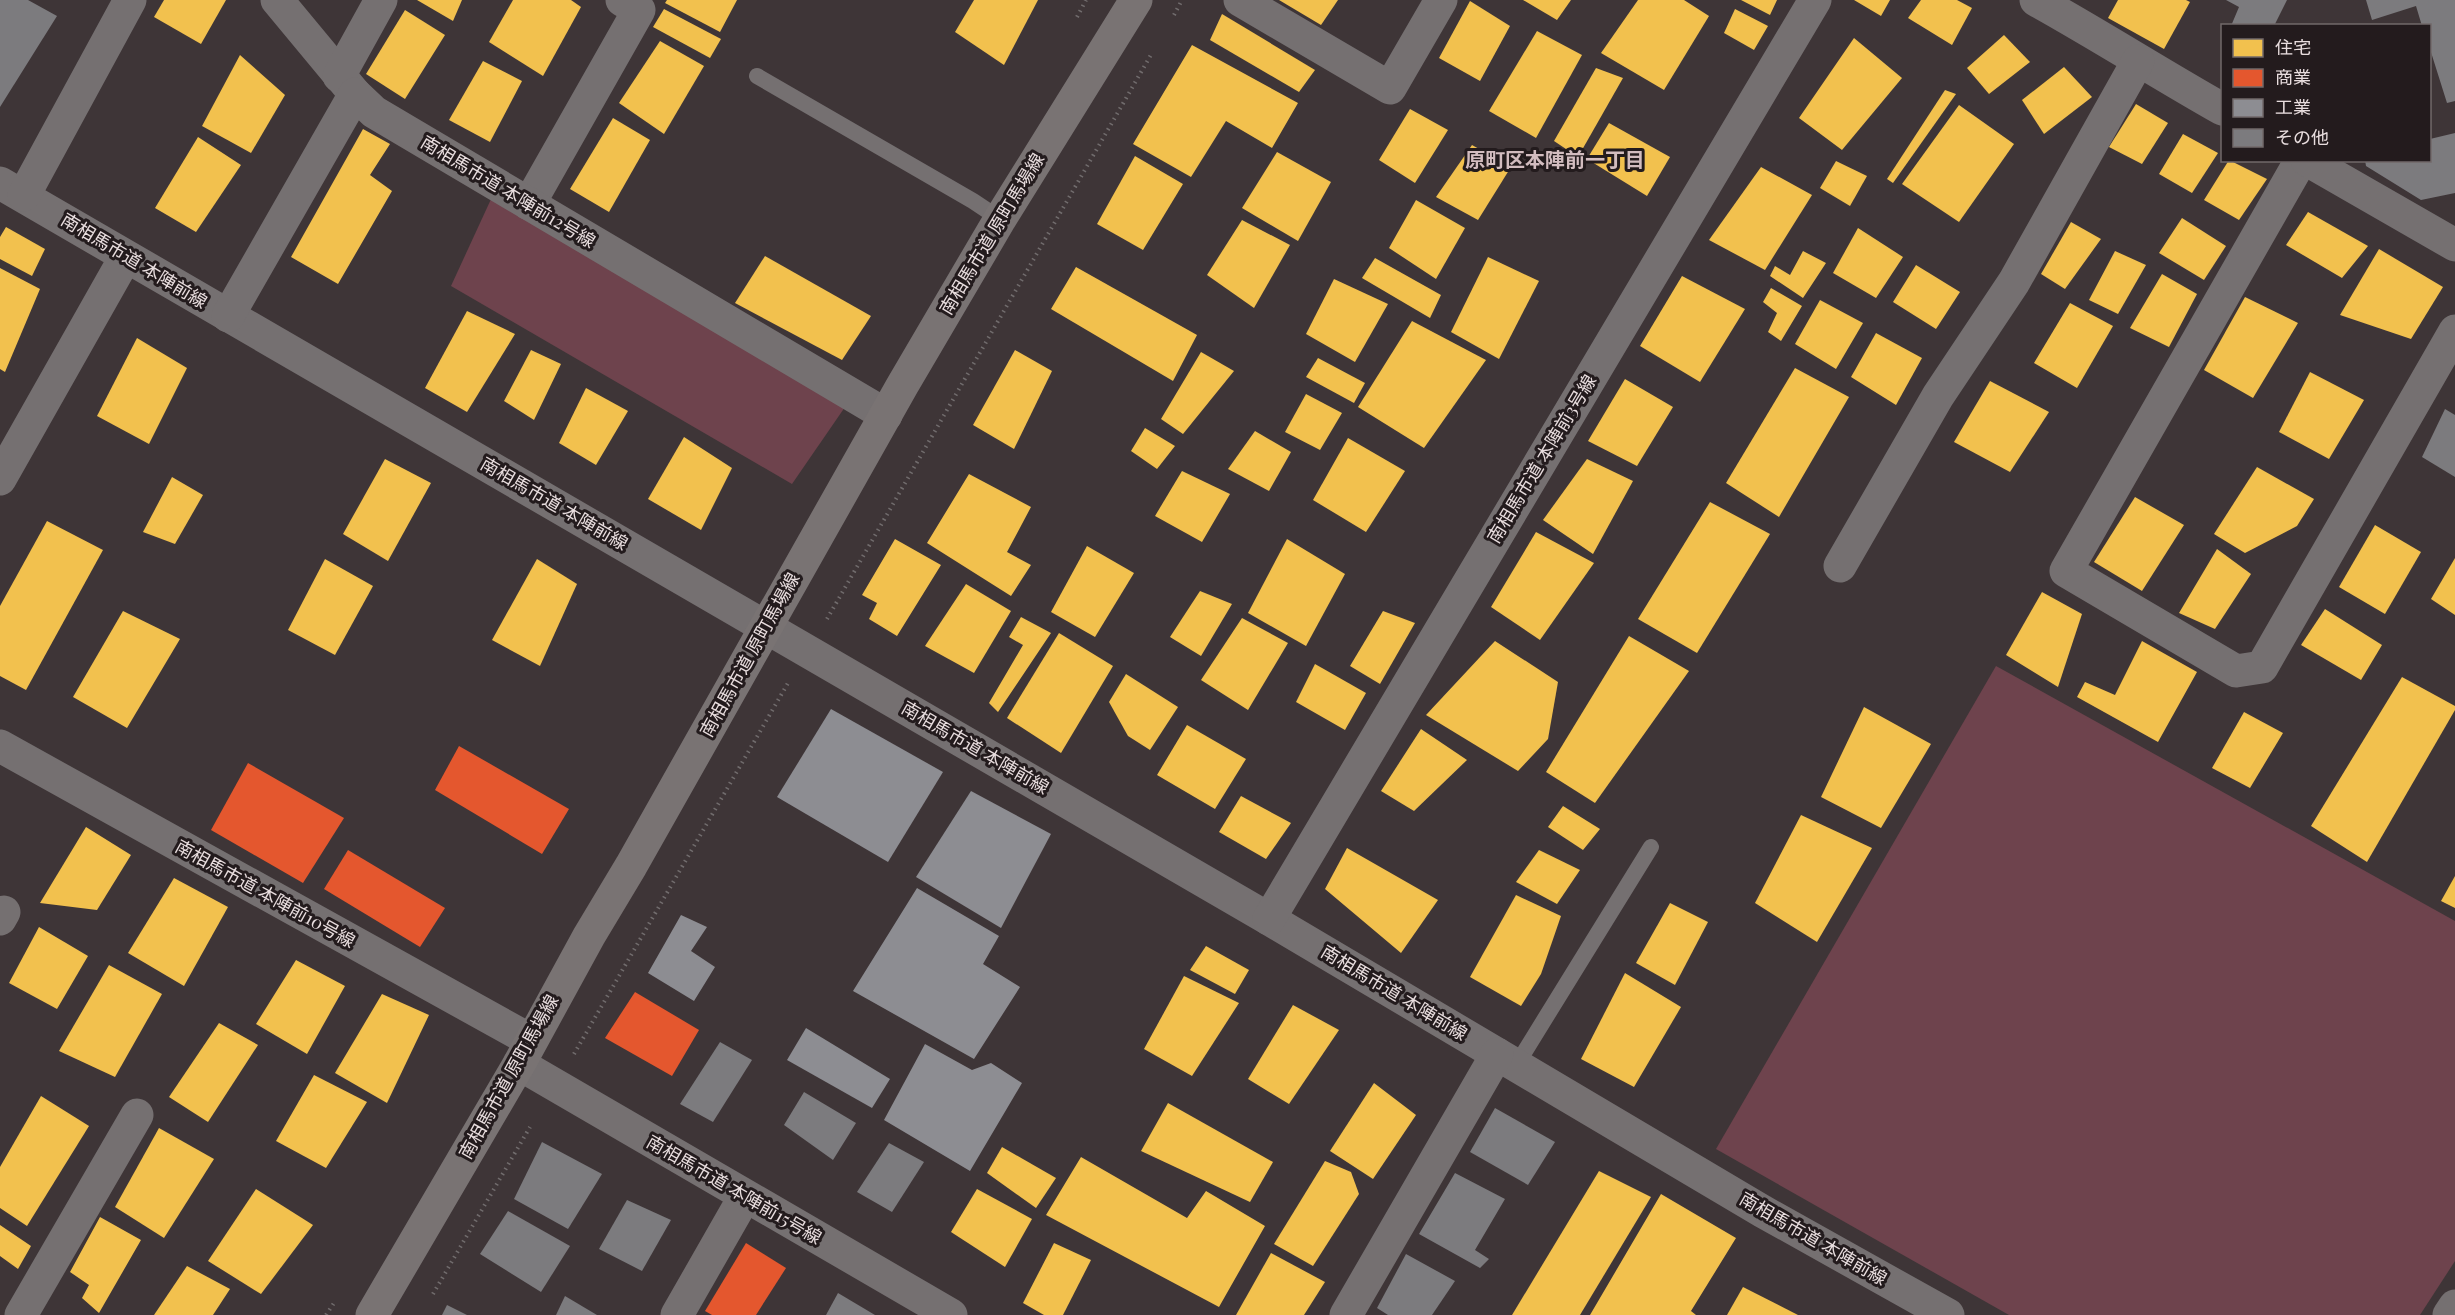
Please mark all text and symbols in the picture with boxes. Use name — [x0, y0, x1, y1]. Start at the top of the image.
legend — [2221, 24, 2431, 162]
text: 住宅 — [2275, 35, 2311, 59]
text: 商業 — [2275, 65, 2311, 89]
text: 工業 — [2275, 95, 2311, 119]
text: その他 — [2275, 125, 2329, 149]
street label: 南相馬市道 本陣前12号線 — [417, 129, 600, 253]
district label: 原町区本陣前一丁目 — [1465, 145, 1645, 172]
street label: 南相馬市道 原町馬場線 — [933, 148, 1049, 319]
street label: 南相馬市道 本陣前線 — [57, 207, 212, 313]
street label: 南相馬市道 本陣前3号線 — [1481, 370, 1601, 547]
street label: 南相馬市道 本陣前線 — [476, 451, 633, 555]
street label: 南相馬市道 原町馬場線 — [694, 568, 804, 741]
street label: 南相馬市道 本陣前線 — [897, 695, 1054, 799]
street label: 南相馬市道 本陣前10号線 — [171, 834, 360, 953]
street label: 南相馬市道 本陣前線 — [1317, 939, 1472, 1045]
street label: 南相馬市道 原町馬場線 — [453, 990, 563, 1163]
street label: 南相馬市道 本陣前15号線 — [643, 1129, 826, 1249]
street label: 南相馬市道 本陣前線 — [1735, 1186, 1892, 1290]

